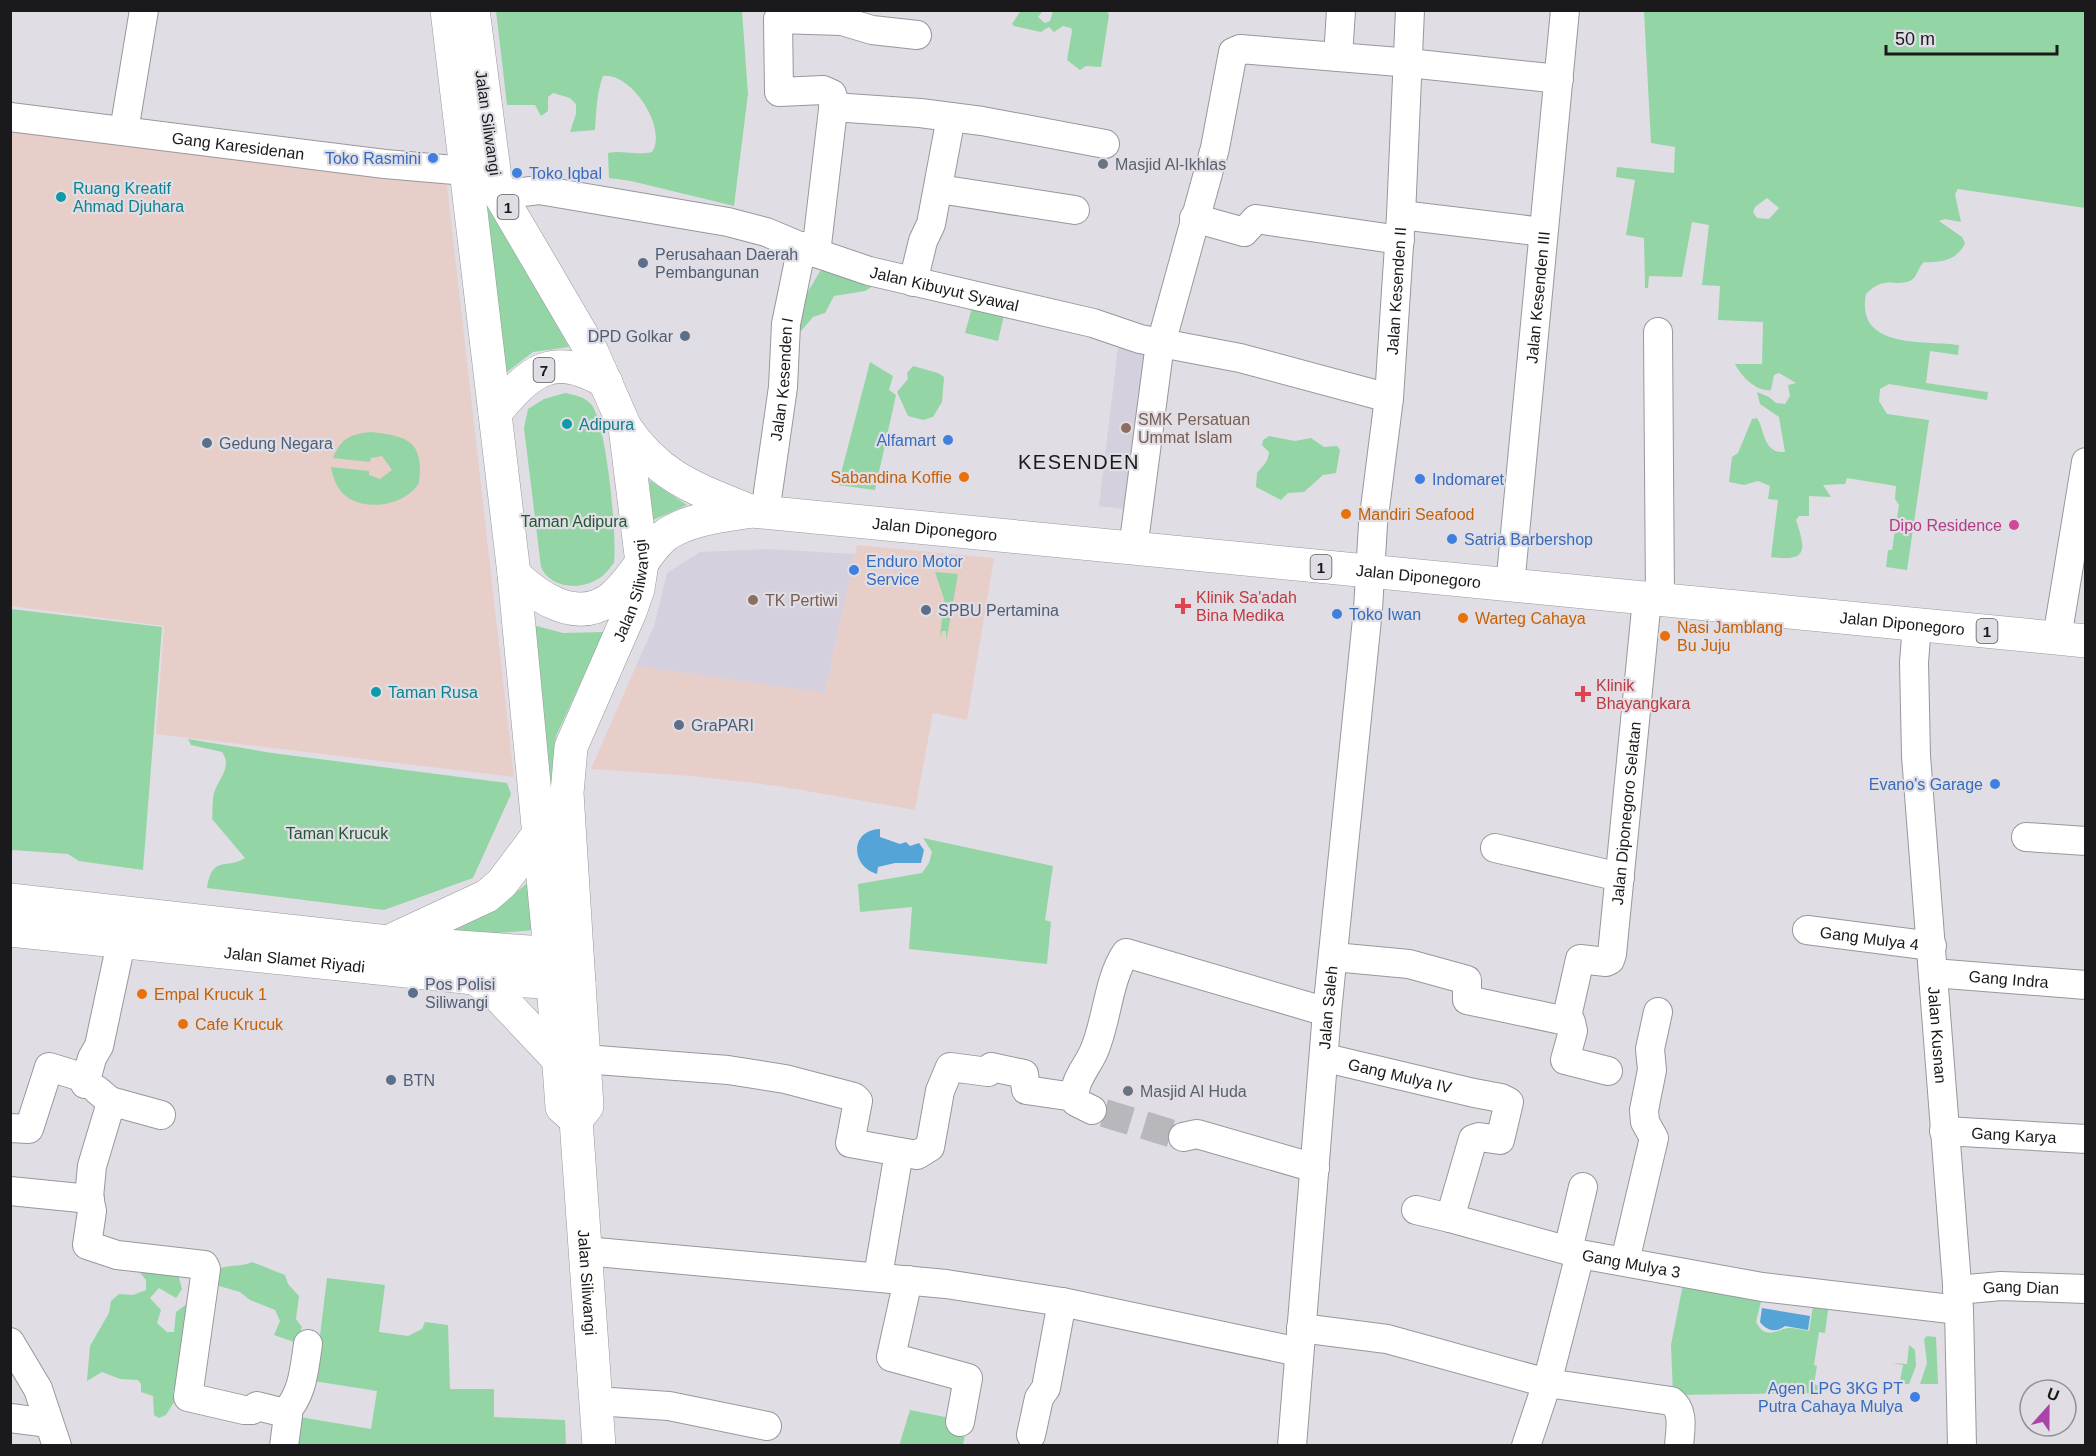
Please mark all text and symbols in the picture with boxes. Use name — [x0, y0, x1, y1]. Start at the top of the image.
scale bar — [1886, 18, 2057, 56]
text: 50 m — [1895, 29, 1935, 49]
street label: Jalan Siliwangi — [472, 69, 504, 177]
street label: Gang Karesidenan — [171, 129, 306, 162]
place label: Toko Rasmini — [325, 150, 421, 167]
marker: Toko Rasmini — [426, 151, 440, 165]
place label: Masjid Al-Ikhlas — [1115, 156, 1226, 173]
marker: Masjid Al-Ikhlas — [1096, 157, 1110, 171]
place label: Toko Iqbal — [529, 165, 602, 182]
marker: Toko Iqbal — [510, 166, 524, 180]
place label: Ruang Kreatif Ahmad Djuhara — [73, 180, 184, 215]
marker: Ruang Kreatif Ahmad Djuhara — [54, 190, 68, 204]
road number: 1 — [498, 195, 518, 219]
street label: Jalan Kesenden II — [1383, 226, 1409, 355]
street label: Jalan Kesenden III — [1523, 230, 1552, 364]
place label: Perusahaan Daerah Pembangunan — [655, 246, 798, 281]
marker: Perusahaan Daerah Pembangunan — [636, 256, 650, 270]
street label: Jalan Kibuyut Syawal — [868, 263, 1021, 314]
street label: Jalan Kesenden I — [767, 316, 796, 442]
place label: DPD Golkar — [588, 328, 674, 345]
marker: DPD Golkar — [678, 329, 692, 343]
road number: 7 — [534, 358, 554, 382]
place label: SMK Persatuan Ummat Islam — [1138, 411, 1250, 446]
place label: Adipura — [579, 416, 634, 433]
marker: Adipura — [560, 417, 574, 431]
marker: SMK Persatuan Ummat Islam — [1119, 421, 1133, 435]
place label: Alfamart — [876, 432, 937, 449]
marker: Alfamart — [941, 433, 955, 447]
place label: Gedung Negara — [219, 435, 333, 452]
marker: Gedung Negara — [200, 436, 214, 450]
district label: KESENDEN — [1018, 451, 1140, 473]
place label: Sabandina Koffie — [830, 469, 952, 486]
marker: Sabandina Koffie — [957, 470, 971, 484]
place label: Indomaret — [1432, 471, 1505, 488]
marker: Indomaret — [1413, 472, 1427, 486]
place label: Mandiri Seafood — [1358, 506, 1475, 523]
marker: Mandiri Seafood — [1339, 507, 1353, 521]
park label: Taman Adipura — [521, 513, 627, 530]
street label: Jalan Diponegoro — [872, 514, 998, 543]
place label: Dipo Residence — [1889, 517, 2002, 534]
marker: Dipo Residence — [2007, 518, 2021, 532]
place label: Satria Barbershop — [1464, 531, 1593, 548]
marker: Satria Barbershop — [1445, 532, 1459, 546]
street label: Jalan Siliwangi — [610, 538, 651, 644]
place label: Enduro Motor Service — [866, 553, 964, 588]
road number: 1 — [1310, 555, 1332, 579]
street label: Jalan Diponegoro — [1355, 561, 1482, 591]
marker: Enduro Motor Service — [847, 563, 861, 577]
place label: Klinik Sa'adah Bina Medika — [1196, 589, 1297, 624]
place label: TK Pertiwi — [765, 592, 838, 609]
marker: TK Pertiwi — [746, 593, 760, 607]
marker: Klinik Sa'adah Bina Medika — [1174, 597, 1192, 615]
place label: SPBU Pertamina — [938, 602, 1059, 619]
marker: SPBU Pertamina — [919, 603, 933, 617]
place label: Toko Iwan — [1349, 606, 1421, 623]
marker: Toko Iwan — [1330, 607, 1344, 621]
street label: Jalan Diponegoro — [1839, 609, 1966, 638]
place label: Warteg Cahaya — [1475, 610, 1586, 627]
marker: Warteg Cahaya — [1456, 611, 1470, 625]
place label: Nasi Jamblang Bu Juju — [1677, 619, 1783, 654]
road number: 1 — [1976, 619, 1998, 643]
marker: Nasi Jamblang Bu Juju — [1658, 629, 1672, 643]
place label: Klinik Bhayangkara — [1596, 677, 1690, 712]
place label: Taman Rusa — [388, 684, 478, 701]
marker: Taman Rusa — [369, 685, 383, 699]
marker: Klinik Bhayangkara — [1574, 685, 1592, 703]
place label: GraPARI — [691, 717, 754, 734]
marker: GraPARI — [672, 718, 686, 732]
street label: Jalan Diponegoro Selatan — [1608, 721, 1643, 906]
place label: Evano's Garage — [1869, 776, 1983, 793]
marker: Evano's Garage — [1988, 777, 2002, 791]
park label: Taman Krucuk — [286, 825, 389, 842]
street label: Gang Mulya 4 — [1819, 923, 1920, 953]
street label: Jalan Slamet Riyadi — [223, 944, 366, 975]
street label: Jalan Saleh — [1316, 965, 1340, 1050]
street label: Gang Indra — [1968, 967, 2049, 991]
place label: Pos Polisi Siliwangi — [425, 976, 495, 1011]
place label: Empal Krucuk 1 — [154, 986, 267, 1003]
marker: Pos Polisi Siliwangi — [406, 986, 420, 1000]
street label: Jalan Kusnan — [1925, 986, 1950, 1084]
marker: Empal Krucuk 1 — [135, 987, 149, 1001]
place label: Cafe Krucuk — [195, 1016, 284, 1033]
marker: Cafe Krucuk — [176, 1017, 190, 1031]
street label: Gang Mulya IV — [1346, 1055, 1454, 1096]
place label: BTN — [403, 1072, 435, 1089]
marker: BTN — [384, 1073, 398, 1087]
place label: Masjid Al Huda — [1140, 1083, 1247, 1100]
marker: Masjid Al Huda — [1121, 1084, 1135, 1098]
street label: Gang Karya — [1971, 1124, 2057, 1146]
street label: Jalan Siliwangi — [575, 1229, 600, 1336]
street label: Gang Mulya 3 — [1581, 1246, 1682, 1281]
street label: Gang Dian — [1982, 1277, 2059, 1297]
north arrow — [2018, 1378, 2078, 1438]
place label: Agen LPG 3KG PT Putra Cahaya Mulya — [1758, 1380, 1903, 1415]
text: U — [2045, 1384, 2062, 1404]
marker: Agen LPG 3KG PT Putra Cahaya Mulya — [1908, 1390, 1922, 1404]

